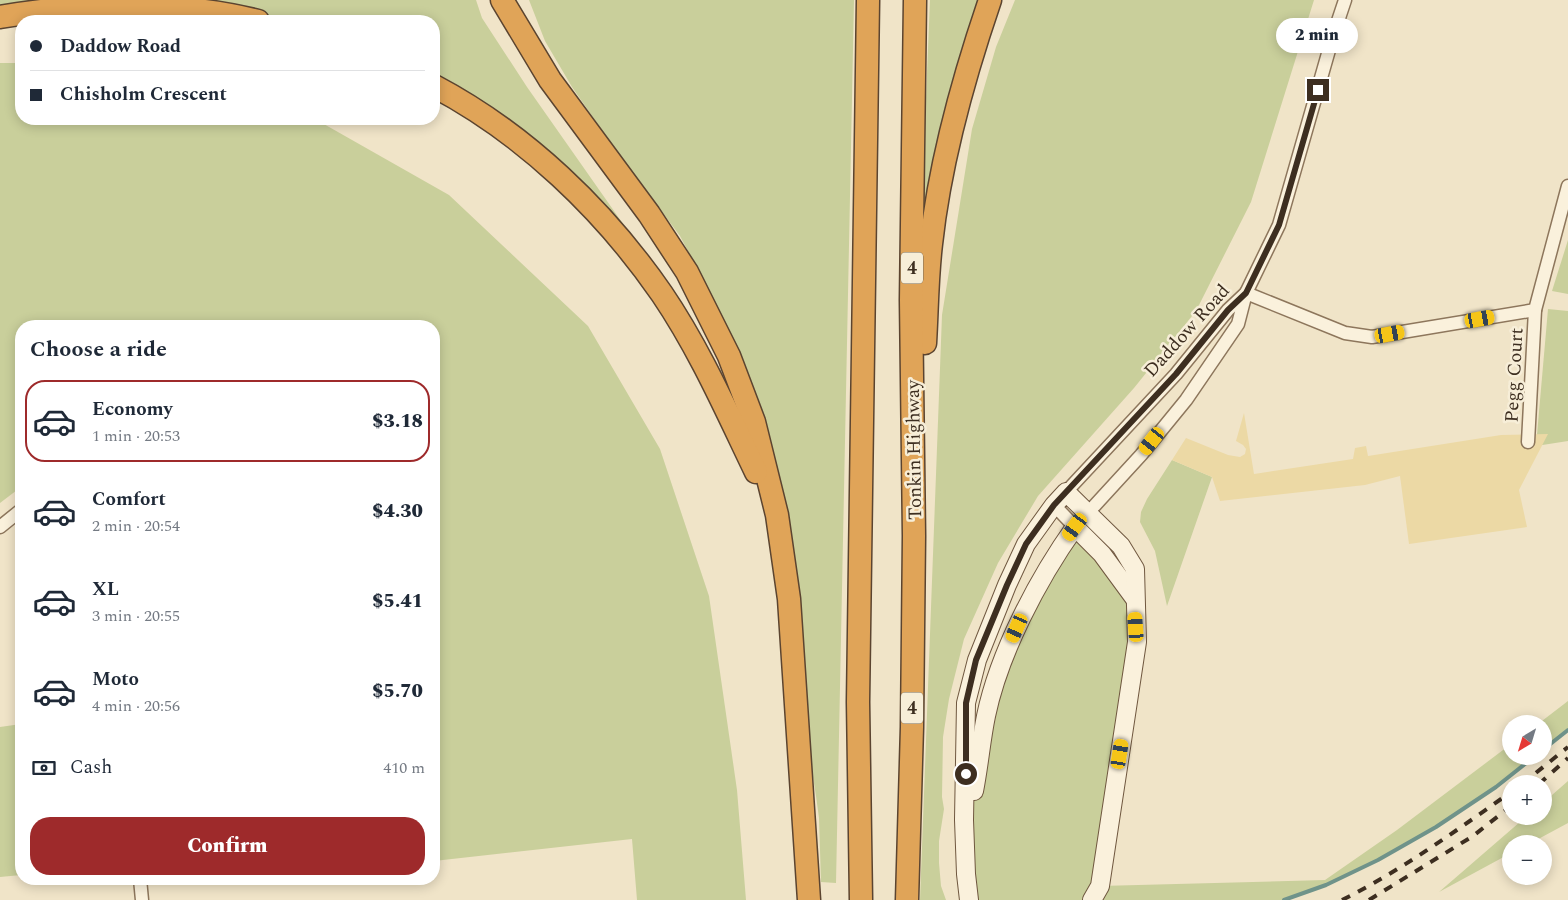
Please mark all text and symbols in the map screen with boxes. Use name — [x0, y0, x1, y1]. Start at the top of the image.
callout: 2 min — [1277, 18, 1359, 52]
text: 2 min — [1295, 23, 1339, 47]
text: Daddow Road — [60, 32, 181, 61]
route end — [1307, 79, 1329, 101]
text: Chisholm Crescent — [60, 80, 227, 109]
road number: 4 — [901, 252, 923, 284]
street label: Daddow Road — [1137, 278, 1237, 384]
car — [1463, 309, 1496, 329]
car — [1373, 324, 1406, 344]
street label: Pegg Court — [1498, 327, 1531, 423]
text: Choose a ride — [30, 333, 167, 366]
street label: Tonkin Highway — [899, 379, 930, 520]
text: Economy — [92, 395, 173, 424]
icon: car — [32, 399, 77, 444]
text: $3.18 — [372, 407, 423, 436]
text: 1 min · 20:53 — [92, 424, 180, 448]
car — [1136, 425, 1167, 457]
text: Comfort — [92, 485, 166, 514]
icon: car — [32, 489, 77, 534]
text: $4.30 — [372, 497, 423, 526]
car — [1060, 510, 1089, 544]
text: 2 min · 20:54 — [92, 514, 180, 538]
text: XL — [92, 575, 119, 604]
icon: car — [32, 579, 77, 624]
text: $5.41 — [372, 587, 423, 616]
text: 3 min · 20:55 — [92, 604, 180, 628]
car — [1004, 611, 1029, 645]
car — [1127, 612, 1144, 642]
text: Moto — [92, 665, 139, 694]
icon: car — [32, 669, 77, 714]
text: $5.70 — [372, 677, 423, 706]
road number: 4 — [901, 692, 923, 724]
text: 4 min · 20:56 — [92, 694, 180, 718]
north arrow — [1502, 715, 1552, 765]
map controls — [1502, 715, 1552, 885]
car — [1110, 738, 1129, 770]
text: Cash — [70, 753, 112, 782]
icon: cash — [30, 754, 58, 782]
text: 410 m — [383, 756, 425, 780]
route start — [955, 763, 977, 785]
button: + — [1502, 775, 1552, 825]
button: Confirm — [30, 817, 425, 875]
button: − — [1502, 835, 1552, 885]

